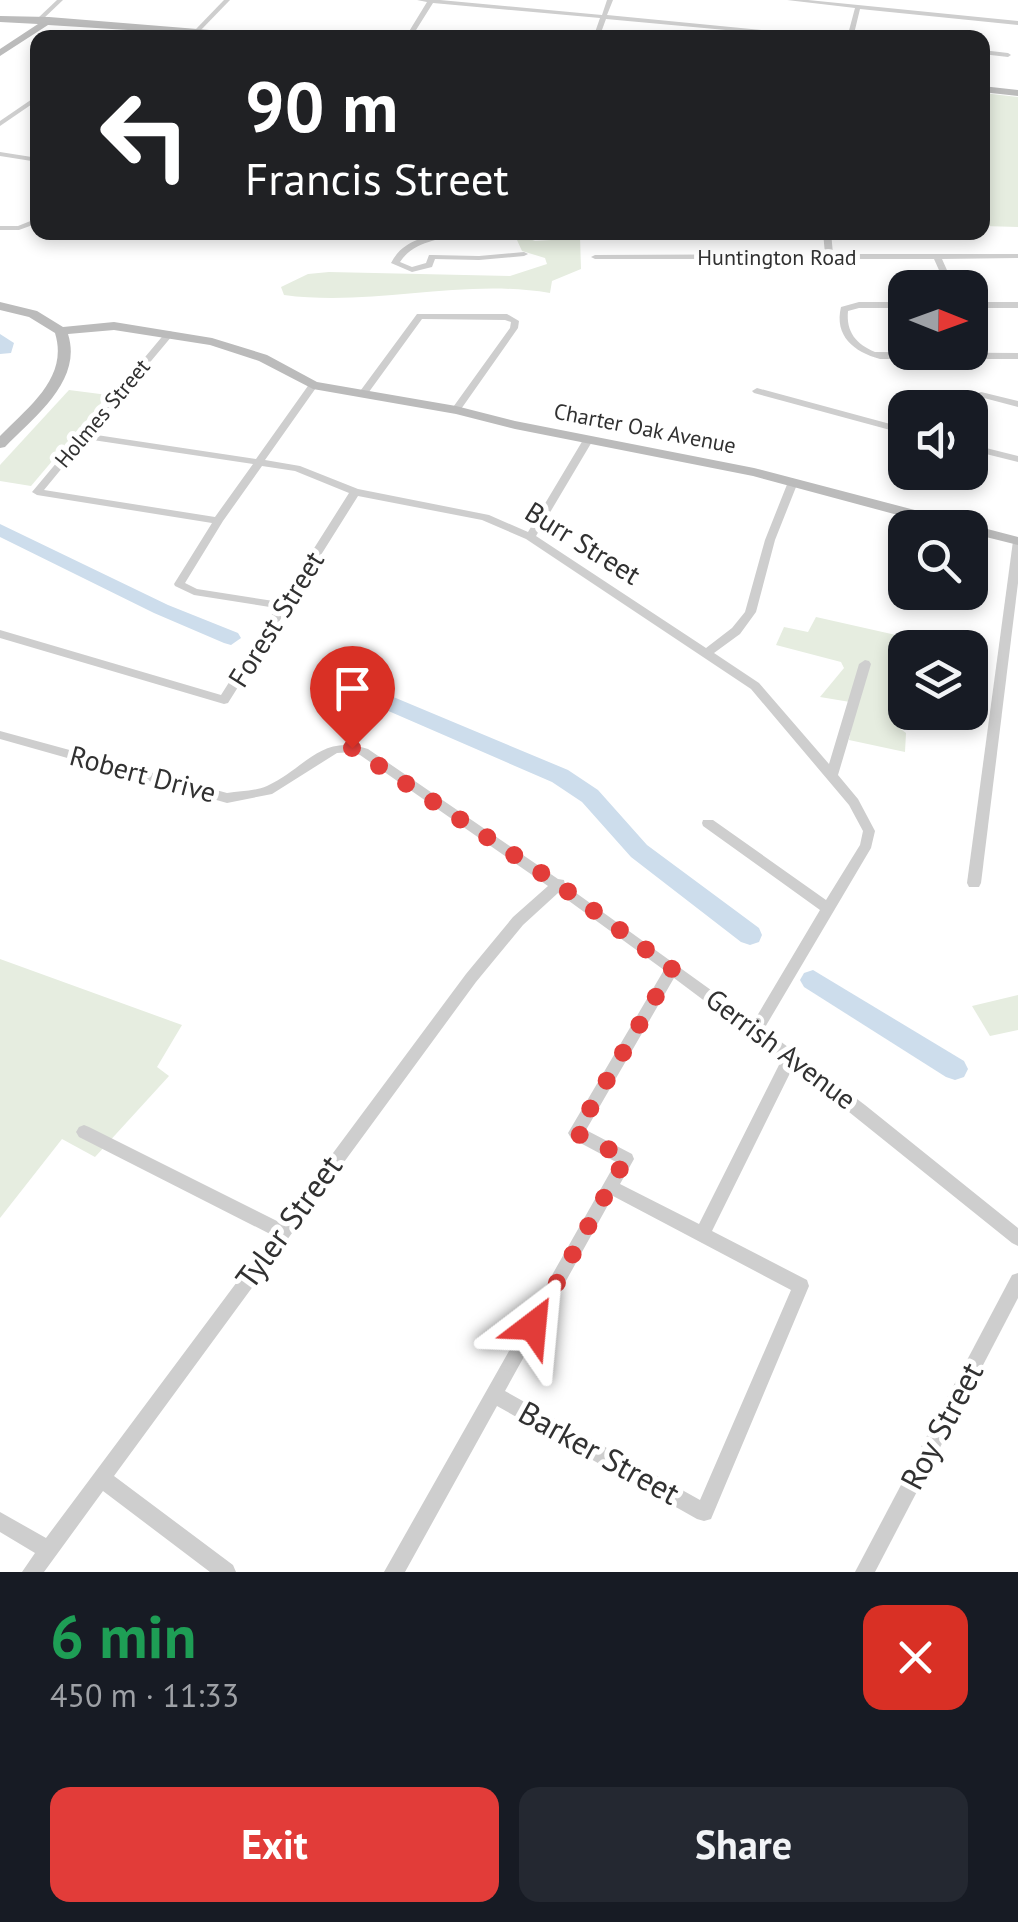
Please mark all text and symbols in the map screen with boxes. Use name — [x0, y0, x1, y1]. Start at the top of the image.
text: 90 m — [245, 61, 398, 151]
icon: left — [80, 70, 210, 200]
text: Francis Street — [245, 149, 509, 207]
street label: Huntington Road — [697, 243, 857, 271]
north arrow — [888, 270, 988, 370]
map controls — [888, 270, 988, 730]
street label: Holmes Street — [48, 353, 156, 473]
button: sound — [888, 390, 988, 490]
street label: Charter Oak Avenue — [551, 397, 739, 459]
street label: Burr Street — [519, 493, 648, 593]
button: search — [888, 510, 988, 610]
street label: Forest Street — [219, 543, 332, 694]
button: layers — [888, 630, 988, 730]
pin — [310, 646, 395, 749]
icon: arrive — [325, 661, 380, 716]
street label: Robert Drive — [66, 736, 220, 811]
street label: Gerrish Avenue — [699, 980, 864, 1117]
street label: Tyler Street — [226, 1146, 351, 1297]
position arrow — [481, 1274, 585, 1378]
street label: Roy Street — [890, 1354, 992, 1496]
street label: Barker Street — [512, 1391, 688, 1514]
text: 6 min — [50, 1597, 196, 1675]
button: close — [863, 1605, 968, 1710]
text: 450 m · 11:33 — [50, 1674, 239, 1716]
button: Exit — [50, 1787, 499, 1902]
button: Share — [519, 1787, 968, 1902]

